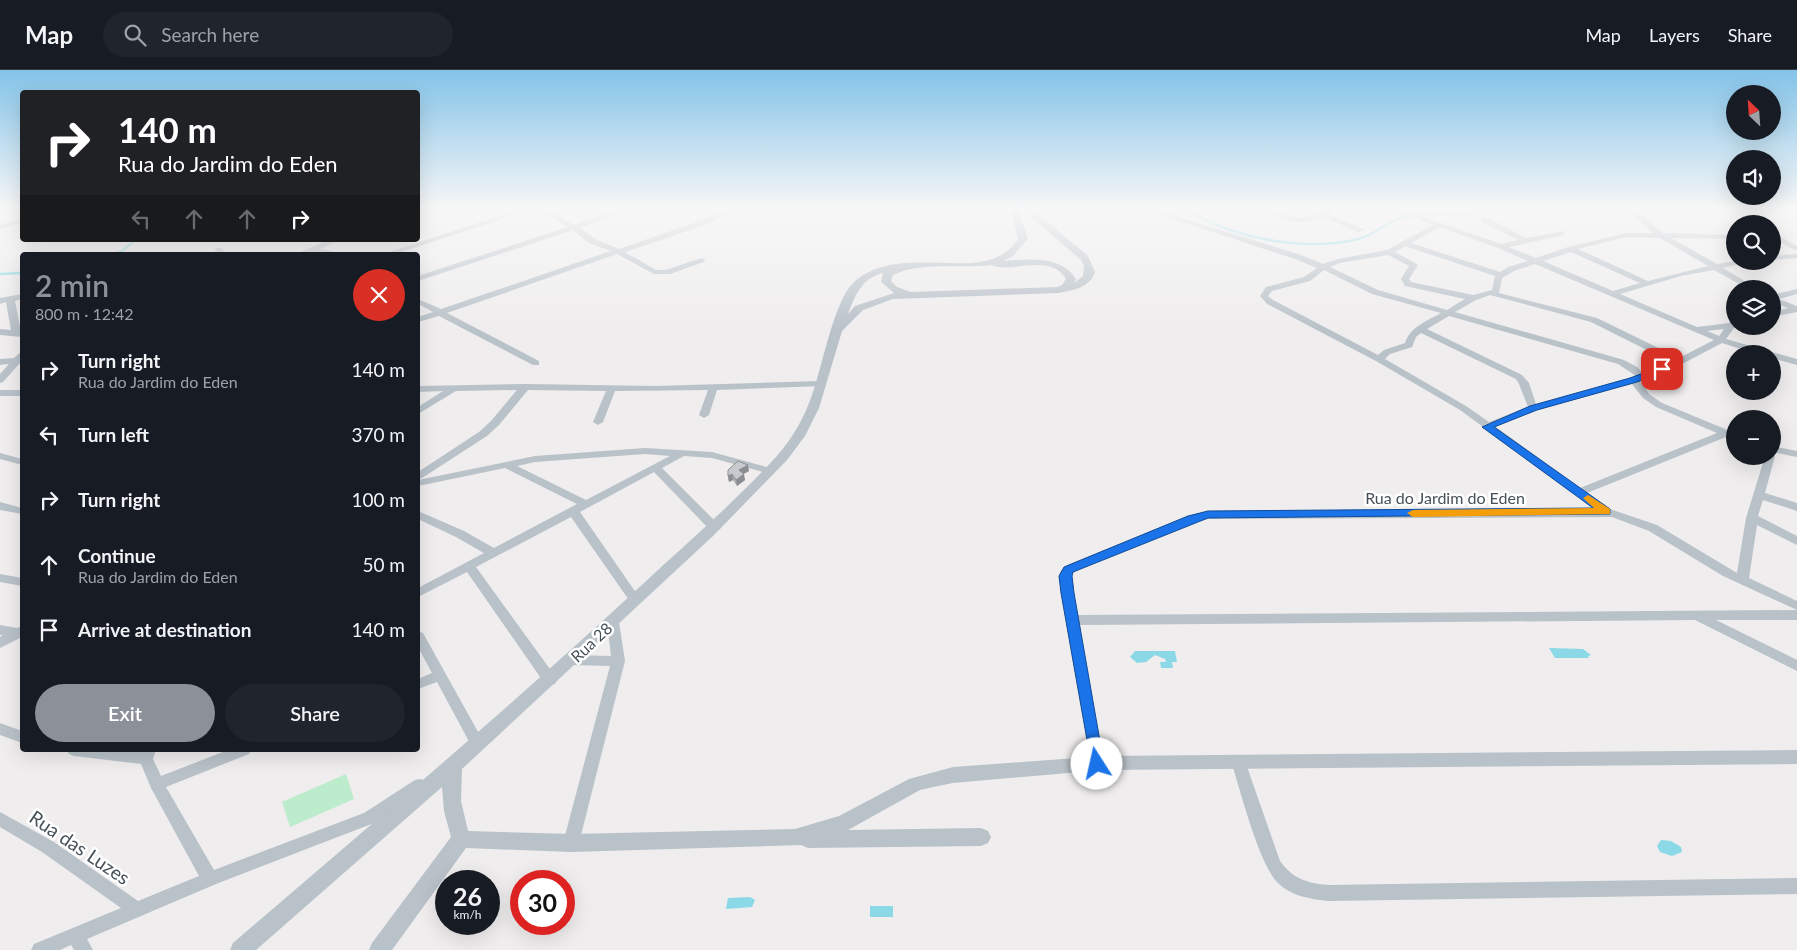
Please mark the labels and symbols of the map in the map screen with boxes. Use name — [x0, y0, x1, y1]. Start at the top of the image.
north arrow — [1726, 85, 1781, 140]
pin — [1641, 348, 1683, 390]
street label: Rua do Jardim do Eden — [1365, 488, 1525, 507]
street label: Rua 28 — [567, 618, 615, 666]
position arrow — [1070, 737, 1122, 789]
street label: Rua das Luzes — [25, 805, 135, 889]
speed limit sign: 30 — [510, 870, 575, 935]

